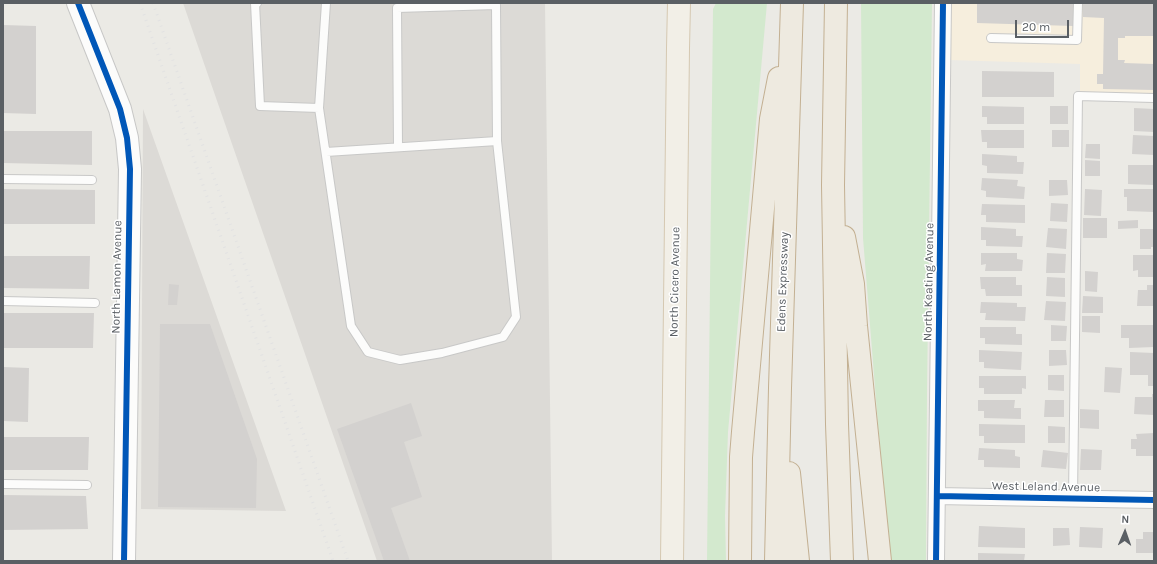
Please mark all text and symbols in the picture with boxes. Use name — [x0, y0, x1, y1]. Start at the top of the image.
scale bar — [1017, 12, 1071, 38]
text: 20 m — [1022, 20, 1050, 34]
street label: North Lamon Avenue — [109, 220, 125, 334]
street label: North Keating Avenue — [921, 223, 937, 341]
street label: North Cicero Avenue — [667, 227, 683, 337]
street label: Edens Expressway — [774, 232, 792, 332]
street label: West Leland Avenue — [992, 479, 1100, 495]
north arrow — [1105, 512, 1145, 552]
text: N — [1121, 513, 1130, 526]

